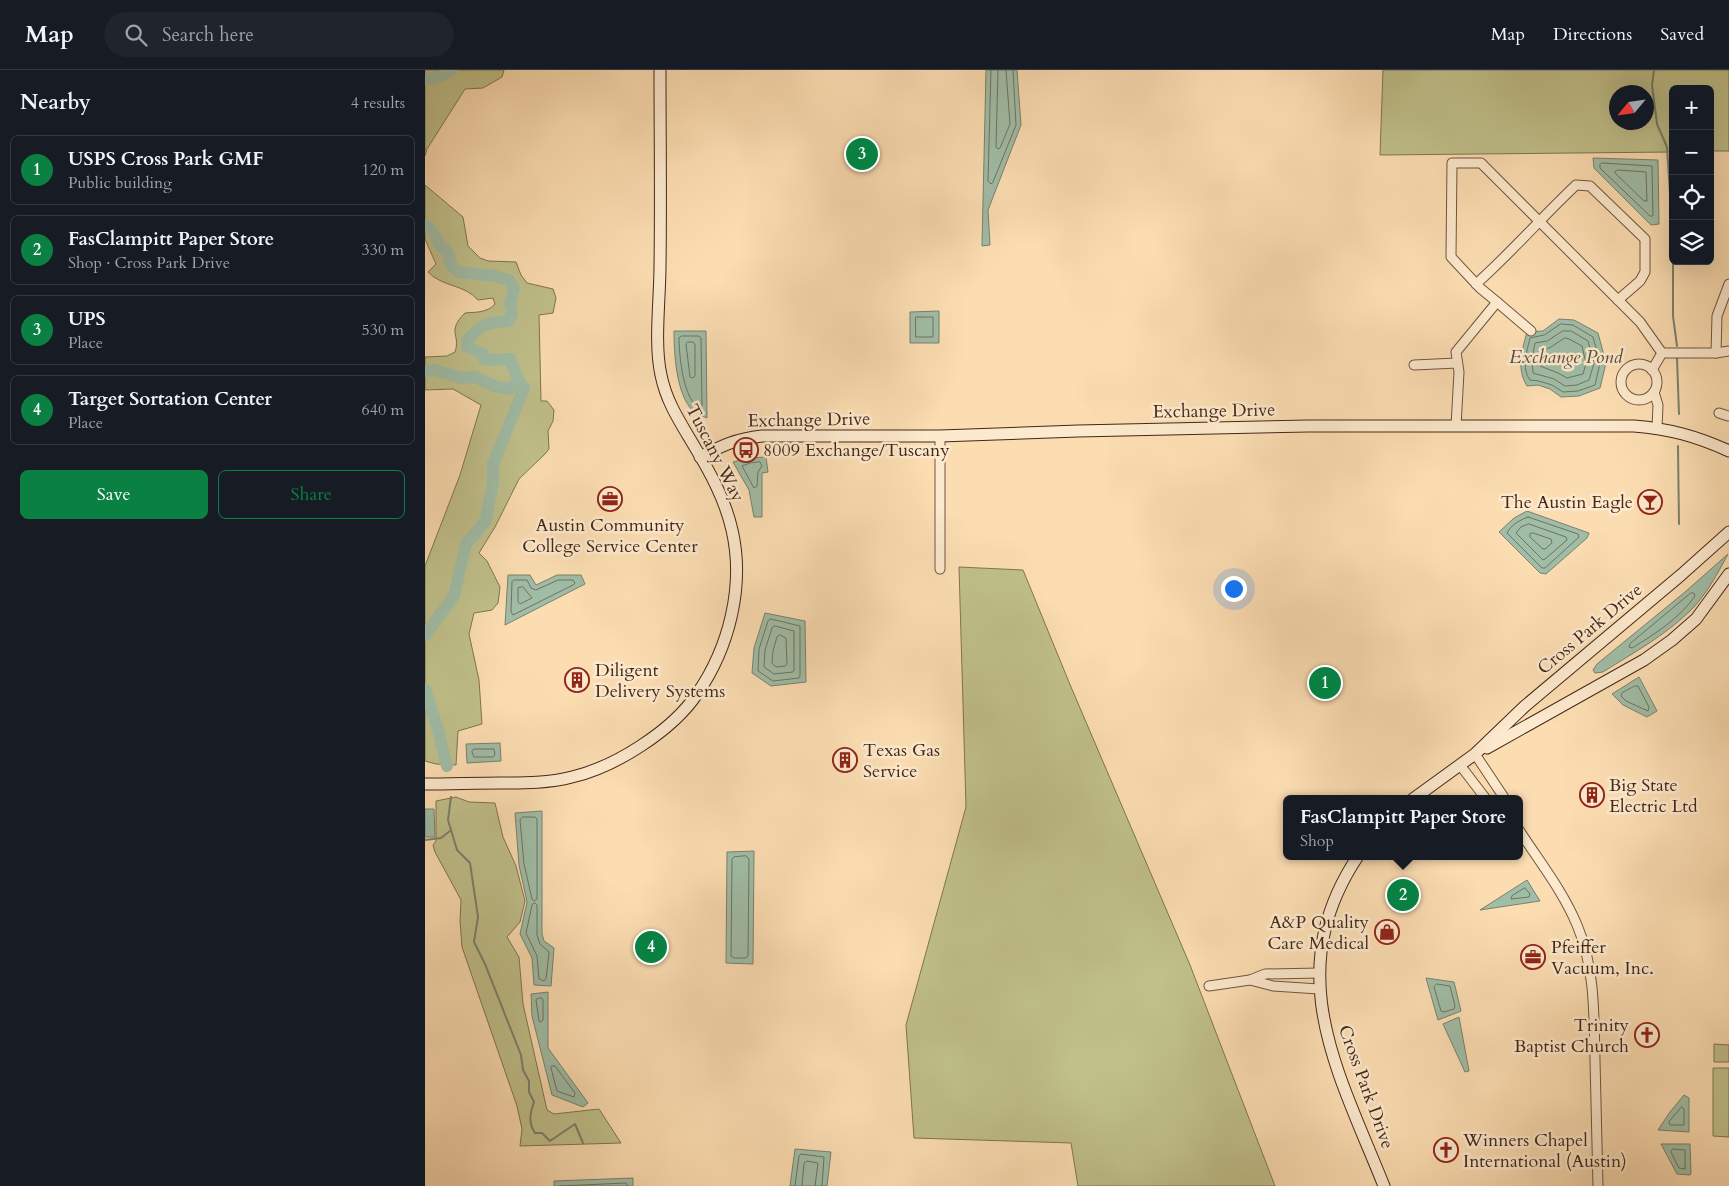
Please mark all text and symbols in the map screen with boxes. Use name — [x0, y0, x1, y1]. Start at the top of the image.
search box — [104, 12, 454, 57]
text: Map — [25, 18, 74, 51]
icon: search — [122, 21, 150, 49]
text: Search here — [162, 22, 254, 48]
text: Map — [1491, 22, 1525, 47]
text: Directions — [1553, 22, 1632, 47]
text: Saved — [1660, 22, 1704, 47]
north arrow — [1609, 85, 1654, 130]
map controls — [1669, 85, 1714, 265]
button: + — [1669, 85, 1714, 130]
text: Nearby — [20, 88, 91, 117]
text: 4 results — [351, 92, 405, 114]
button: − — [1669, 130, 1714, 175]
pin: 3 — [846, 135, 878, 173]
text: USPS Cross Park GMF — [68, 146, 264, 172]
text: 1 — [33, 159, 41, 181]
text: 120 m — [362, 159, 404, 181]
text: Public building — [68, 172, 172, 194]
button: locate — [1669, 175, 1714, 220]
button: layers — [1669, 220, 1714, 265]
text: FasClampitt Paper Store — [68, 226, 274, 252]
text: 2 — [33, 239, 41, 261]
text: 330 m — [362, 239, 404, 261]
text: Shop · Cross Park Drive — [68, 252, 230, 274]
text: UPS — [68, 306, 106, 332]
text: 3 — [33, 319, 41, 341]
text: 530 m — [362, 319, 404, 341]
text: Place — [68, 332, 103, 354]
water label: Exchange Pond — [1509, 344, 1624, 370]
text: Target Sortation Center — [68, 386, 272, 412]
street label: Exchange Drive — [1152, 397, 1276, 425]
text: 4 — [33, 399, 41, 421]
text: 640 m — [362, 399, 404, 421]
street label: Tuscany Way — [680, 400, 751, 507]
street label: Exchange Drive — [747, 406, 871, 434]
text: Place — [68, 412, 103, 434]
bus stop icon: 8009 Exchange/Tuscany — [733, 437, 759, 463]
place label: 8009 Exchange/Tuscany — [763, 438, 950, 463]
button: Save — [20, 470, 208, 519]
button: Share — [218, 470, 405, 519]
office icon: Austin Community College Service Center — [597, 486, 623, 512]
bar icon: The Austin Eagle — [1637, 489, 1663, 515]
place label: The Austin Eagle — [1501, 490, 1633, 515]
place label: Austin Community College Service Center — [522, 513, 698, 559]
your location — [1221, 576, 1247, 602]
street label: Cross Park Drive — [1532, 578, 1648, 680]
place label: Diligent Delivery Systems — [595, 658, 725, 704]
pin: 1 — [1309, 664, 1341, 702]
building icon: Diligent Delivery Systems — [564, 667, 590, 693]
place label: Texas Gas Service — [863, 738, 940, 784]
building icon: Texas Gas Service — [832, 747, 858, 773]
place label: Big State Electric Ltd — [1609, 773, 1698, 819]
building icon: Big State Electric Ltd — [1579, 782, 1605, 808]
popup — [1283, 795, 1523, 860]
text: FasClampitt Paper Store — [1300, 804, 1506, 830]
text: Shop — [1300, 830, 1334, 852]
pin: 2 — [1387, 876, 1419, 914]
place label: A&P Quality Care Medical — [1268, 910, 1369, 956]
shop icon: A&P Quality Care Medical — [1374, 919, 1400, 945]
pin: 4 — [635, 928, 667, 966]
place label: Pfeiffer Vacuum, Inc. — [1551, 935, 1654, 981]
office icon: Pfeiffer Vacuum, Inc. — [1520, 944, 1546, 970]
place label: Trinity Baptist Church — [1514, 1013, 1629, 1059]
street label: Cross Park Drive — [1332, 1022, 1400, 1152]
church icon: Trinity Baptist Church — [1634, 1022, 1660, 1048]
place label: Winners Chapel International (Austin) — [1462, 1128, 1627, 1174]
church icon: Winners Chapel International (Austin) — [1433, 1137, 1459, 1163]

